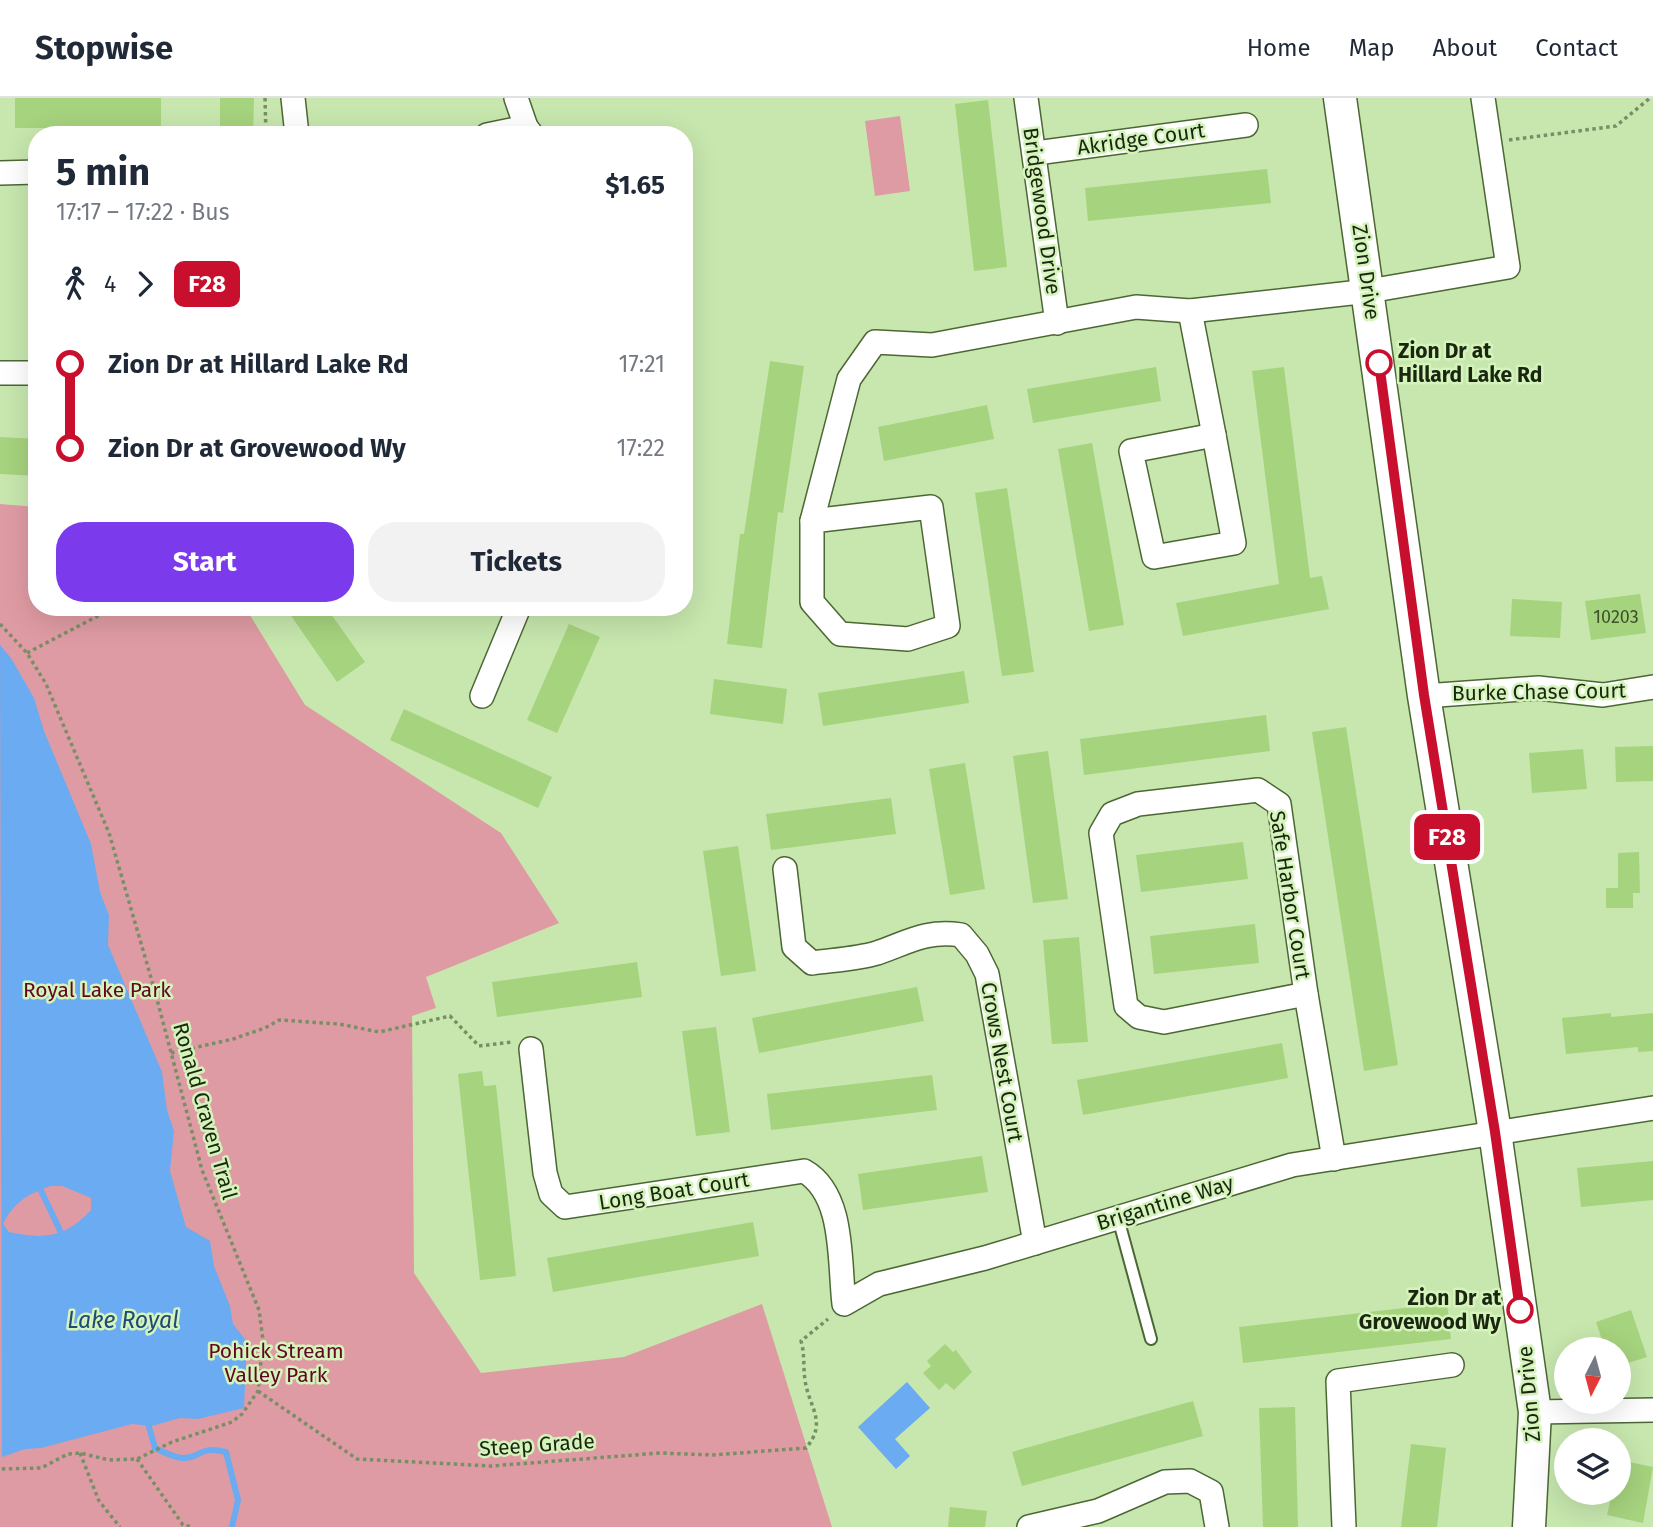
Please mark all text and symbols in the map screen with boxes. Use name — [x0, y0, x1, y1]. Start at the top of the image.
text: Stopwise — [35, 28, 173, 68]
text: Home — [1247, 34, 1311, 62]
text: Map — [1349, 34, 1395, 62]
text: About — [1433, 34, 1497, 62]
text: Contact — [1535, 34, 1618, 62]
street label: Akridge Court — [1076, 117, 1207, 161]
street label: Bridgewood Drive — [1017, 126, 1067, 296]
text: 5 min — [56, 149, 150, 195]
text: $1.65 — [605, 170, 665, 201]
text: 17:17 – 17:22 · Bus — [56, 198, 229, 226]
street label: Zion Drive — [1346, 223, 1386, 321]
icon: walk — [56, 265, 94, 303]
icon: forward — [126, 265, 164, 303]
text: 4 — [104, 270, 116, 298]
text: F28 — [188, 270, 226, 298]
place label: Zion Dr at Hillard Lake Rd — [1398, 338, 1542, 388]
text: Zion Dr at Hillard Lake Rd — [108, 349, 409, 380]
text: 17:21 — [619, 350, 665, 378]
marker: Zion Dr at Hillard Lake Rd — [1366, 350, 1392, 376]
text: Zion Dr at Grovewood Wy — [108, 433, 406, 464]
text: 17:22 — [617, 434, 665, 462]
button: Start — [56, 522, 354, 602]
button: Tickets — [368, 522, 665, 602]
house number: 10203 — [1593, 606, 1639, 628]
street label: Burke Chase Court — [1452, 677, 1627, 707]
street label: Safe Harbor Court — [1264, 809, 1316, 982]
line badge: F28 — [1407, 814, 1487, 860]
text: F28 — [1428, 823, 1466, 851]
park label: Royal Lake Park — [23, 977, 171, 1003]
street label: Crows Nest Court — [975, 980, 1029, 1144]
street label: Ronald Craven Trail — [167, 1019, 243, 1203]
street label: Long Boat Court — [597, 1166, 751, 1216]
street label: Brigantine Way — [1093, 1170, 1237, 1236]
place label: Zion Dr at Grovewood Wy — [1359, 1285, 1502, 1335]
marker: Zion Dr at Grovewood Wy — [1507, 1297, 1533, 1323]
water label: Lake Royal — [67, 1306, 179, 1334]
north arrow — [1554, 1337, 1631, 1414]
map controls — [1554, 1337, 1631, 1505]
park label: Pohick Stream Valley Park — [208, 1338, 344, 1388]
street label: Zion Drive — [1512, 1345, 1546, 1443]
street label: Steep Grade — [478, 1428, 596, 1462]
button: layers — [1554, 1428, 1631, 1505]

